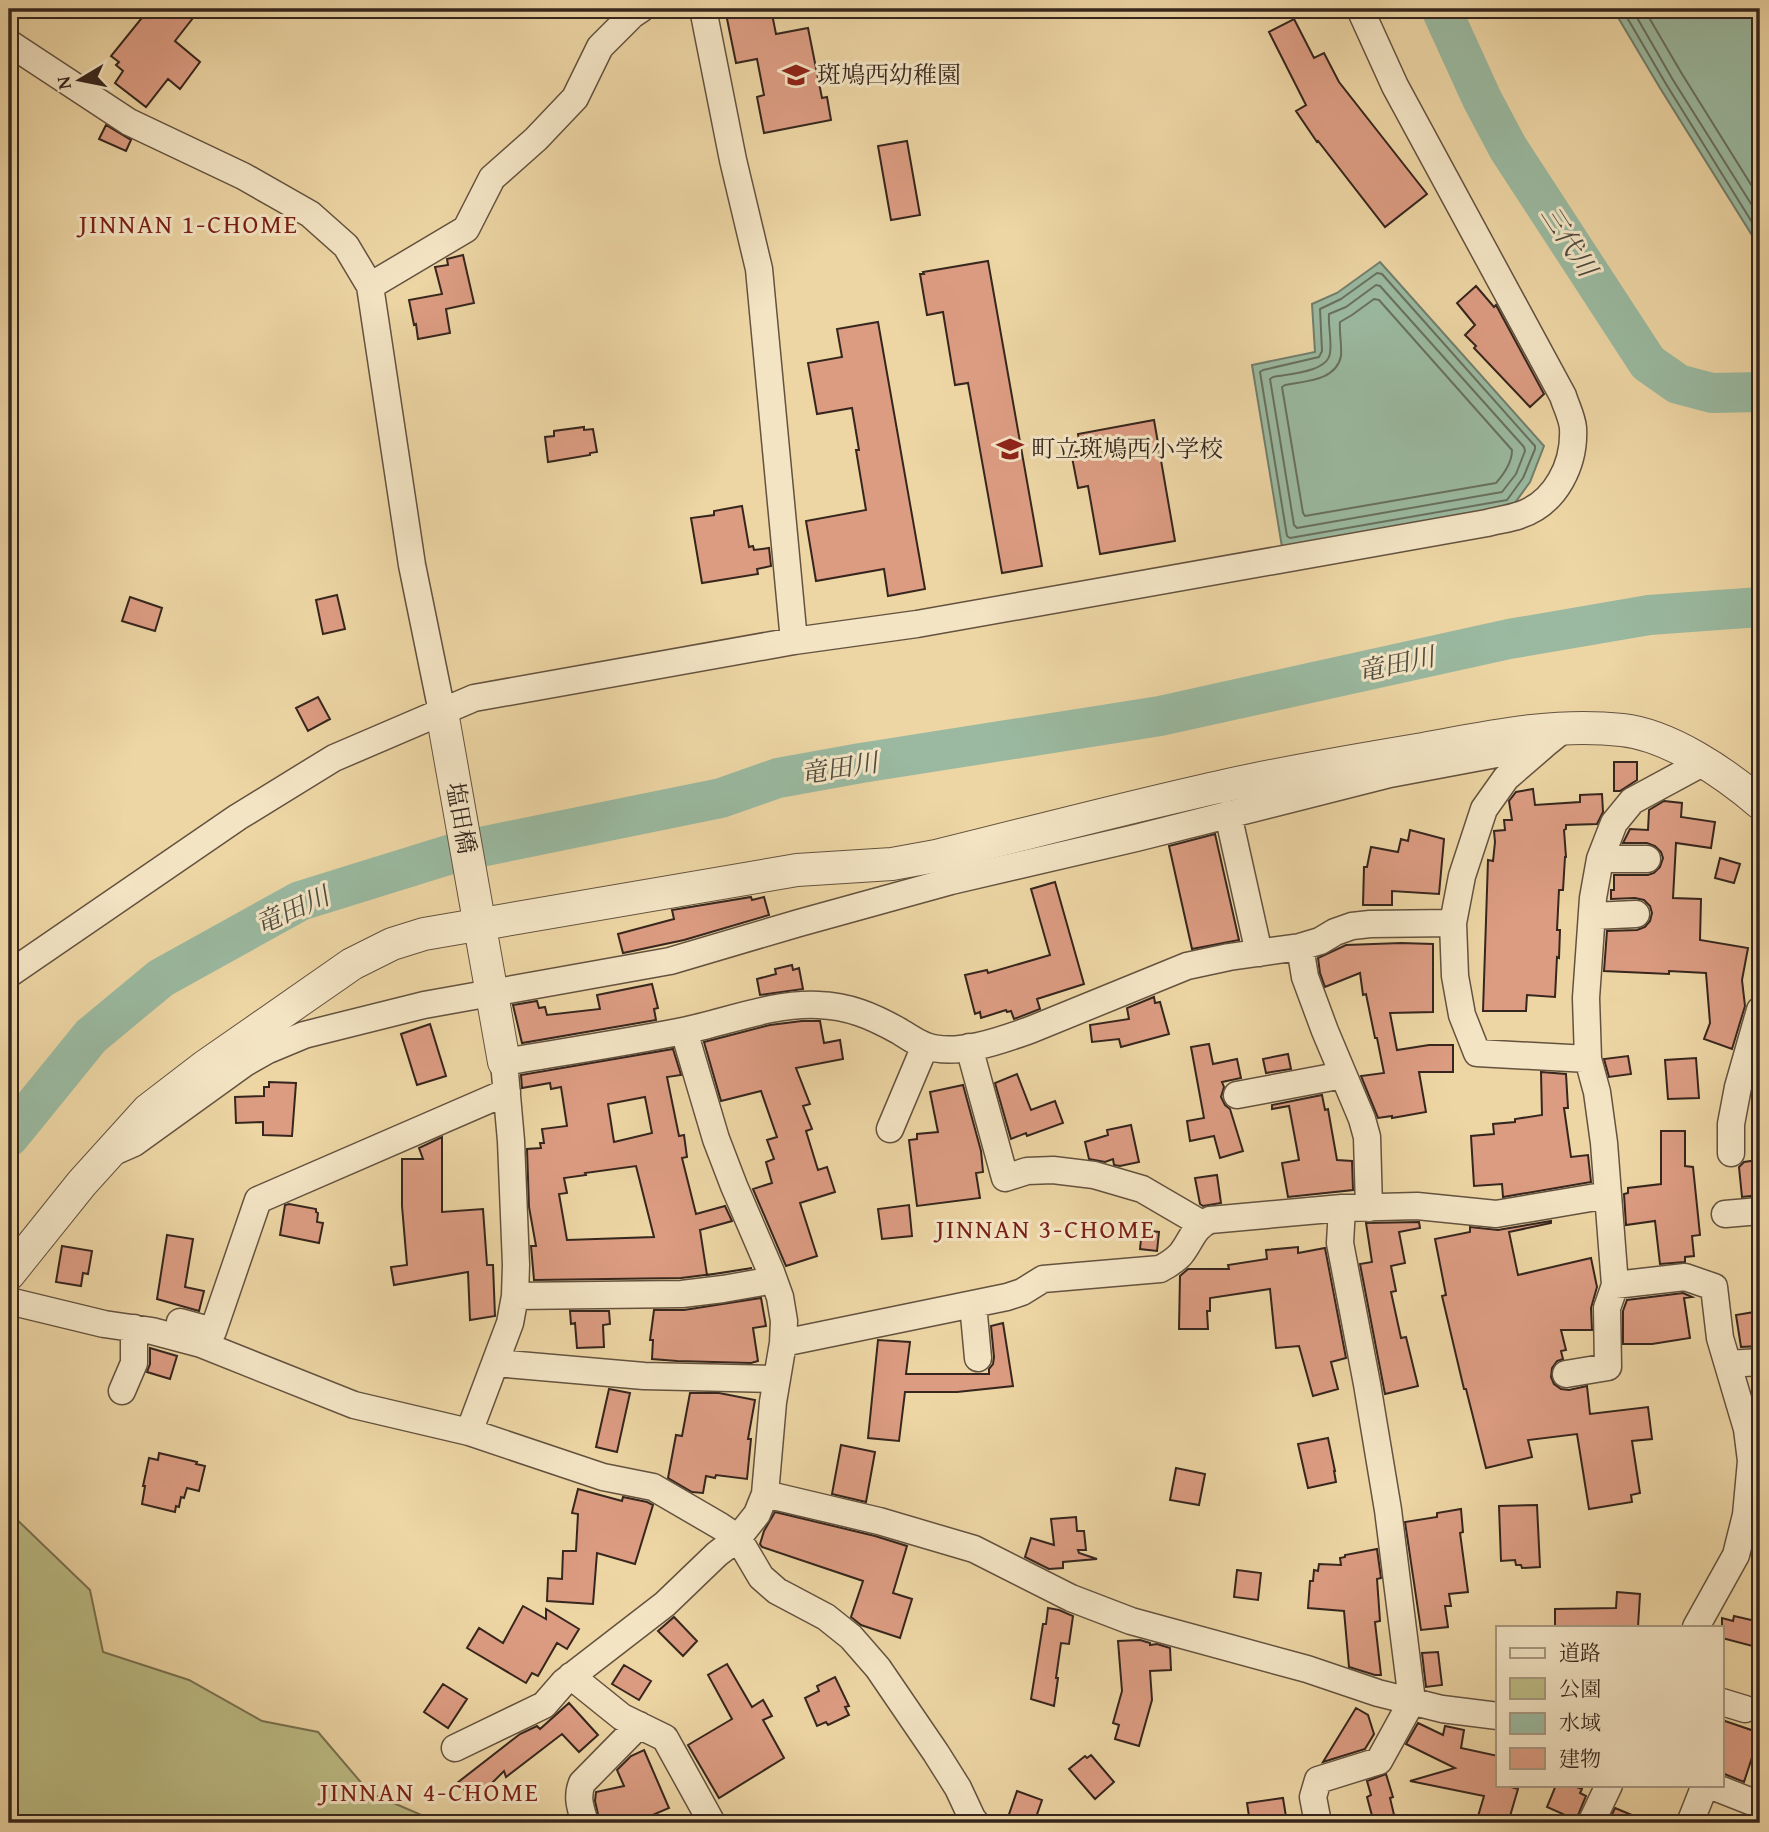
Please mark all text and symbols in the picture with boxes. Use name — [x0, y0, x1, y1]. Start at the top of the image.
north arrow — [46, 46, 116, 116]
place label: 斑鳩西幼稚園 — [817, 57, 961, 92]
school or university icon: 斑鳩西幼稚園 — [781, 60, 811, 90]
text: N — [48, 74, 78, 92]
water label: 三代川 — [1532, 197, 1609, 287]
district label: JINNAN 1-CHOME — [76, 204, 299, 243]
place label: 町立斑鳩西小学校 — [1031, 431, 1223, 466]
school or university icon: 町立斑鳩西小学校 — [995, 434, 1025, 464]
water label: 竜田川 — [1354, 636, 1441, 691]
water label: 竜田川 — [797, 742, 883, 793]
street label: 塩田橋 — [438, 779, 485, 856]
water label: 竜田川 — [248, 875, 338, 943]
district label: JINNAN 3-CHOME — [933, 1209, 1156, 1248]
legend — [1496, 1626, 1724, 1786]
text: 道路 — [1559, 1637, 1601, 1668]
text: 公園 — [1559, 1673, 1601, 1704]
text: 水域 — [1559, 1707, 1601, 1738]
text: 建物 — [1559, 1743, 1601, 1774]
district label: JINNAN 4-CHOME — [317, 1772, 540, 1811]

